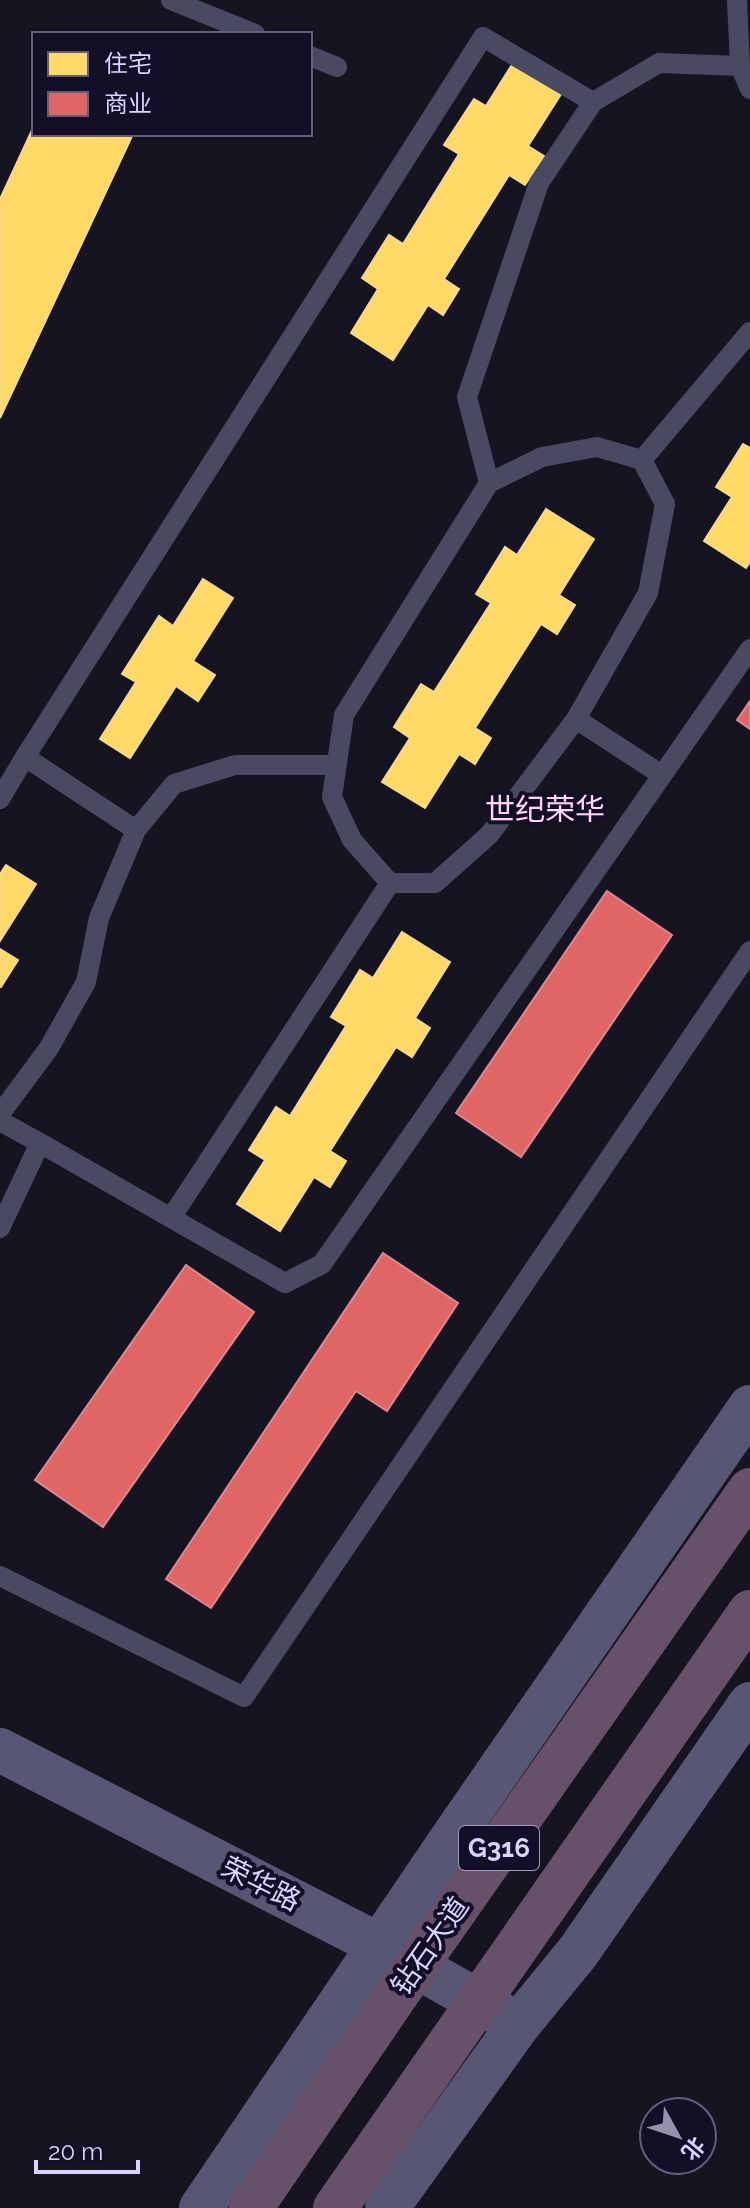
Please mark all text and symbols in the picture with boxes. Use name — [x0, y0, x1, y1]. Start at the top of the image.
legend — [32, 32, 312, 136]
text: 住宅 — [104, 49, 152, 78]
text: 商业 — [104, 89, 152, 118]
district label: 世纪荣华 — [485, 792, 605, 827]
road number: G316 — [459, 1826, 539, 1870]
street label: 荣华路 — [216, 1850, 306, 1918]
street label: 钻石大道 — [384, 1891, 476, 2001]
north arrow — [638, 2096, 718, 2176]
scale bar — [36, 2124, 138, 2174]
text: 北 — [676, 2132, 710, 2166]
text: 20 m — [48, 2137, 103, 2166]

